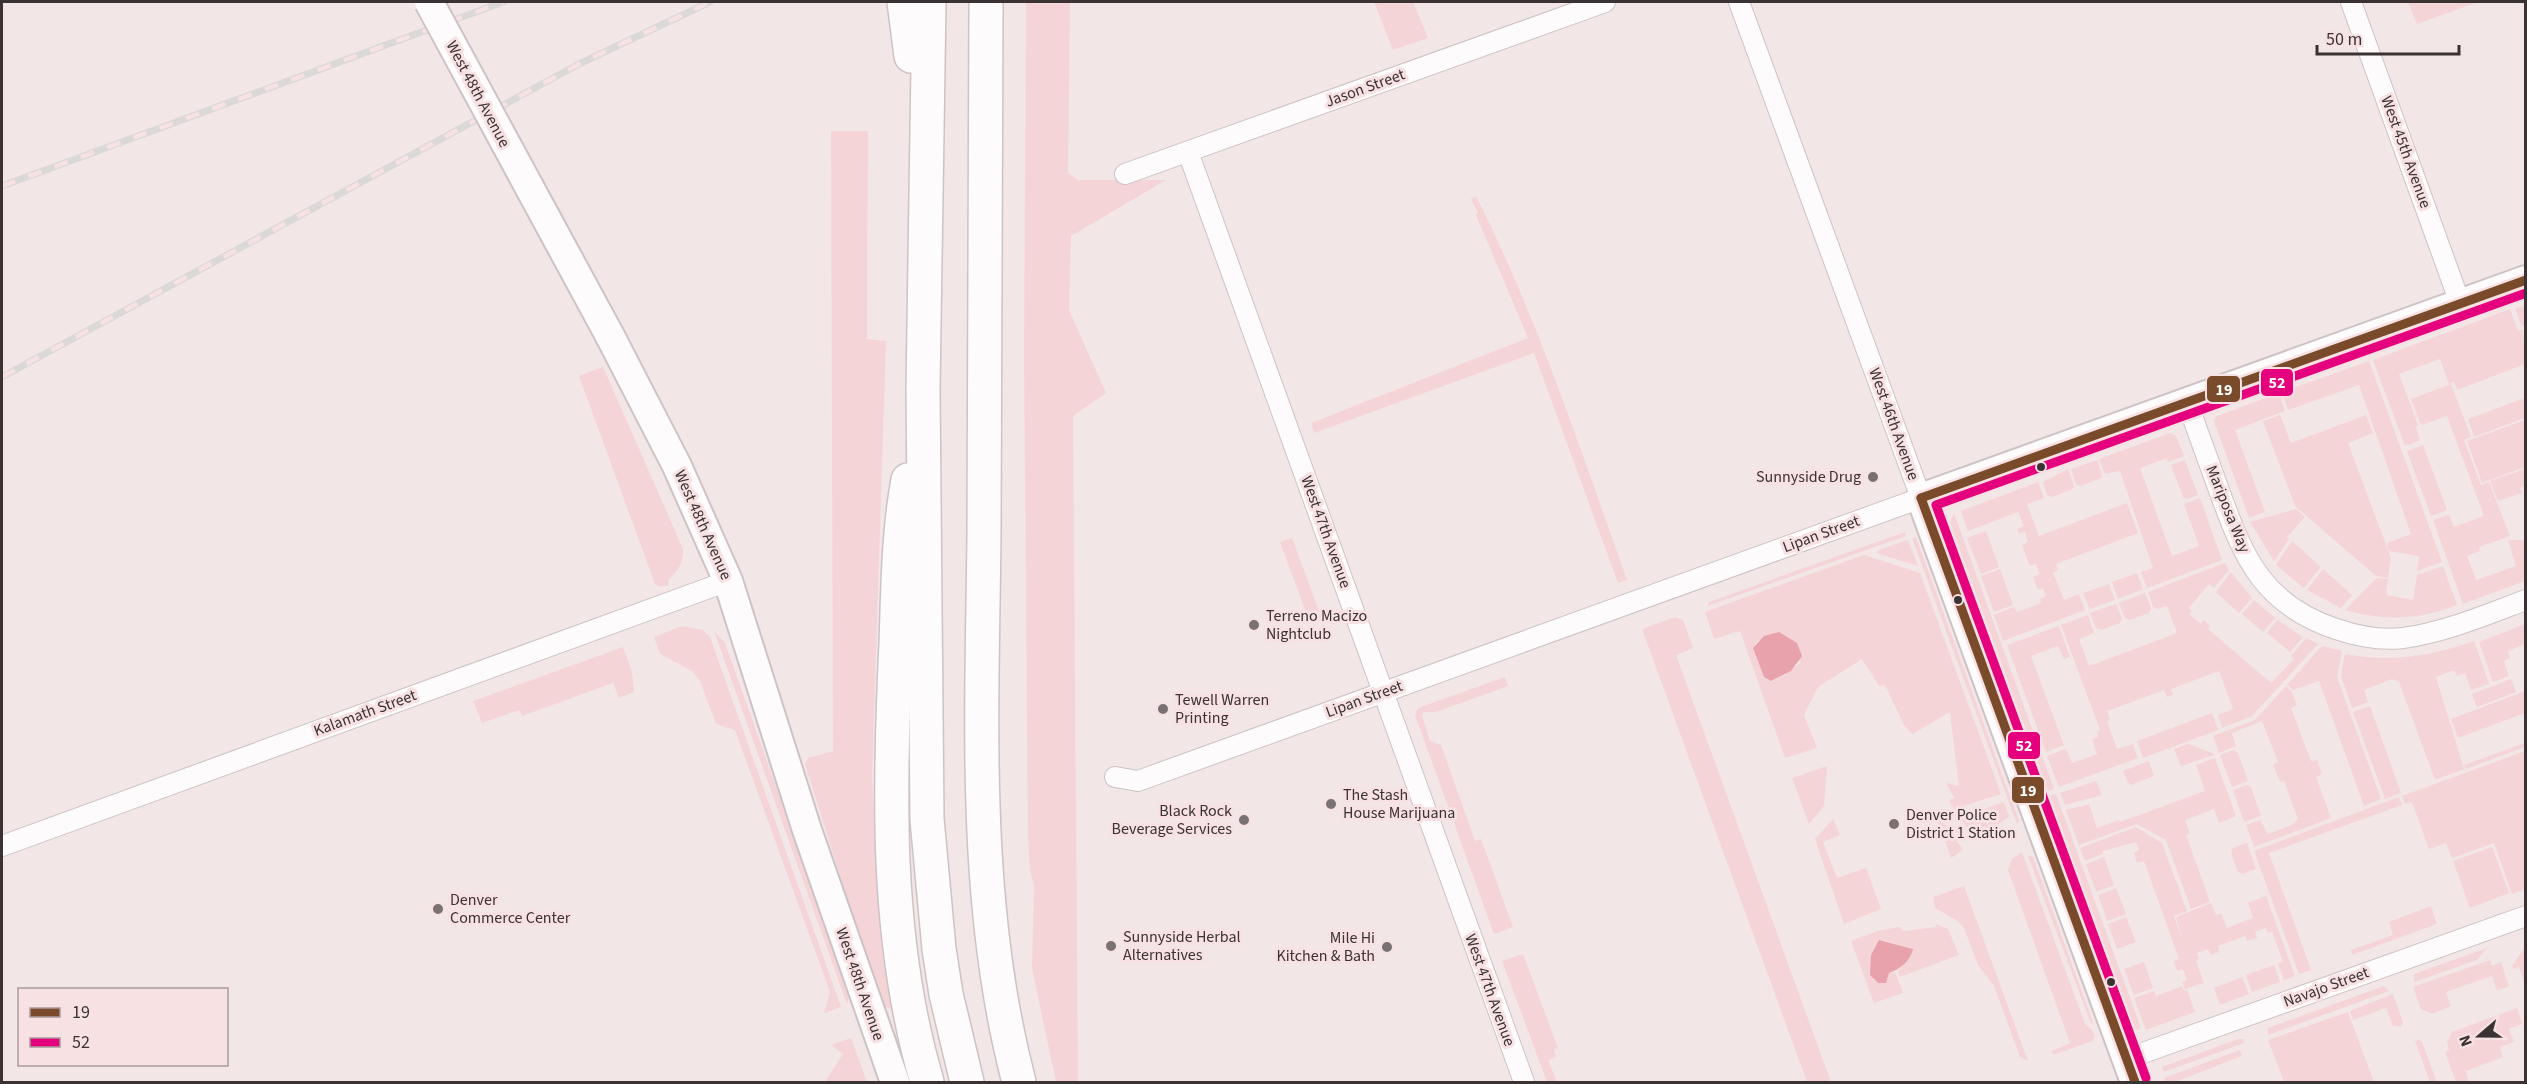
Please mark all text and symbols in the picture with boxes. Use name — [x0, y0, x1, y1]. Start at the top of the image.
scale bar — [2317, 18, 2460, 56]
text: 50 m — [2326, 27, 2362, 52]
street label: West 48th Avenue — [441, 37, 515, 151]
street label: Jason Street — [1322, 63, 1408, 113]
street label: West 45th Avenue — [2375, 93, 2437, 211]
street label: West 46th Avenue — [1863, 365, 1925, 483]
line badge: 52 — [2260, 368, 2294, 397]
text: 52 — [2269, 372, 2285, 394]
line badge: 19 — [2206, 375, 2241, 403]
text: 19 — [2216, 379, 2232, 401]
unlabelled marker — [2035, 461, 2047, 473]
street label: Mariposa Way — [2200, 462, 2256, 556]
place label: Sunnyside Drug — [1756, 466, 1861, 488]
street label: West 48th Avenue — [669, 467, 737, 583]
marker: Sunnyside Drug — [1866, 470, 1880, 484]
street label: West 47th Avenue — [1295, 473, 1357, 591]
street label: Lipan Street — [1779, 510, 1863, 558]
unlabelled marker — [1952, 594, 1964, 606]
place label: Terreno Macizo Nightclub — [1266, 605, 1367, 645]
marker: Terreno Macizo Nightclub — [1247, 618, 1261, 632]
street label: Lipan Street — [1322, 675, 1406, 723]
street label: Kalamath Street — [311, 684, 420, 742]
place label: Tewell Warren Printing — [1175, 689, 1269, 729]
marker: Tewell Warren Printing — [1156, 702, 1170, 716]
line badge: 52 — [2007, 731, 2041, 760]
text: 52 — [2016, 735, 2032, 757]
line badge: 19 — [2011, 776, 2045, 804]
text: 19 — [2020, 780, 2036, 802]
place label: The Stash House Marijuana — [1343, 784, 1455, 824]
marker: The Stash House Marijuana — [1324, 797, 1338, 811]
place label: Black Rock Beverage Services — [1112, 800, 1232, 840]
place label: Denver Police District 1 Station — [1906, 804, 2016, 844]
marker: Black Rock Beverage Services — [1237, 813, 1251, 827]
marker: Denver Police District 1 Station — [1887, 817, 1901, 831]
place label: Denver Commerce Center — [450, 889, 571, 929]
marker: Denver Commerce Center — [431, 902, 445, 916]
street label: West 48th Avenue — [830, 925, 890, 1043]
place label: Sunnyside Herbal Alternatives — [1123, 926, 1241, 966]
place label: Mile Hi Kitchen & Bath — [1276, 927, 1375, 967]
street label: West 47th Avenue — [1459, 931, 1521, 1049]
marker: Sunnyside Herbal Alternatives — [1104, 939, 1118, 953]
marker: Mile Hi Kitchen & Bath — [1380, 940, 1394, 954]
street label: Navajo Street — [2280, 961, 2372, 1013]
unlabelled marker — [2105, 976, 2117, 988]
legend — [18, 988, 228, 1066]
text: 19 — [72, 1000, 90, 1025]
north arrow — [2449, 1006, 2509, 1066]
text: 52 — [72, 1030, 90, 1055]
text: N — [2454, 1032, 2478, 1050]

